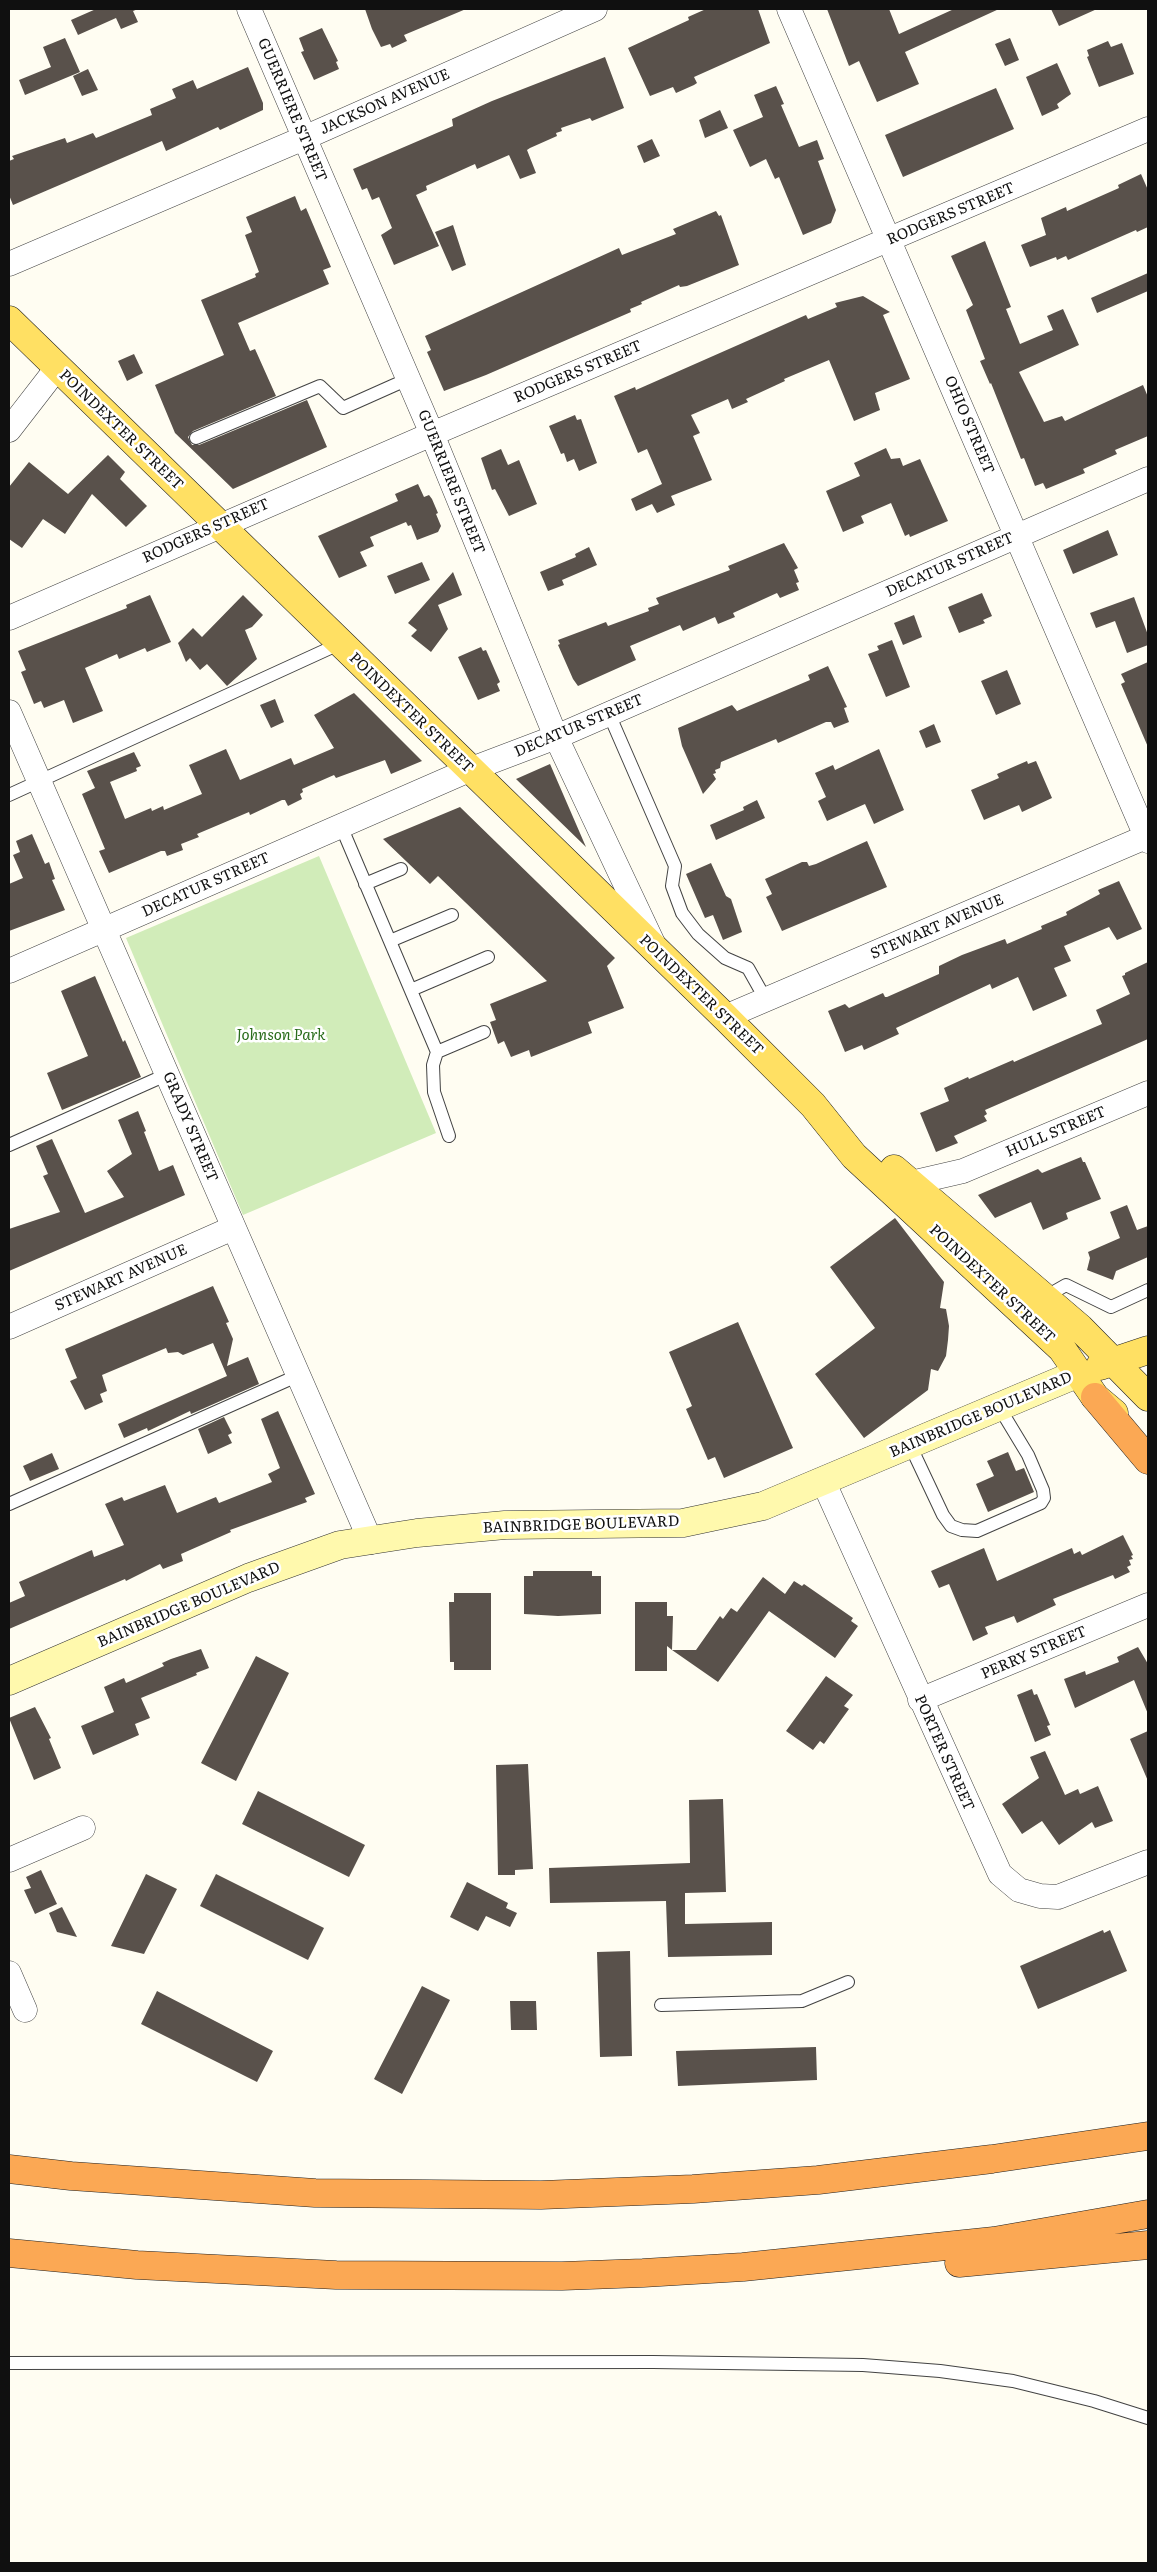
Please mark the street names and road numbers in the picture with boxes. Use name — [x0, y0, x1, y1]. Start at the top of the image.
street label: GUERRIERE STREET — [254, 36, 330, 184]
street label: JACKSON AVENUE — [317, 65, 453, 139]
street label: RODGERS STREET — [884, 179, 1018, 249]
street label: RODGERS STREET — [511, 337, 645, 407]
street label: POINDEXTER STREET — [55, 366, 187, 494]
street label: OHIO STREET — [940, 373, 998, 477]
street label: GUERRIERE STREET — [414, 407, 488, 557]
street label: RODGERS STREET — [140, 495, 272, 567]
street label: DECATUR STREET — [883, 529, 1017, 601]
street label: POINDEXTER STREET — [345, 649, 477, 777]
street label: DECATUR STREET — [512, 691, 646, 761]
street label: DECATUR STREET — [139, 849, 273, 921]
street label: STEWART AVENUE — [868, 891, 1006, 963]
street label: POINDEXTER STREET — [635, 931, 767, 1059]
street label: GRADY STREET — [159, 1069, 221, 1185]
street label: HULL STREET — [1003, 1103, 1109, 1161]
street label: POINDEXTER STREET — [925, 1221, 1059, 1347]
street label: STEWART AVENUE — [52, 1241, 190, 1315]
street label: BAINBRIDGE BOULEVARD — [887, 1368, 1075, 1462]
street label: BAINBRIDGE BOULEVARD — [482, 1513, 680, 1537]
street label: BAINBRIDGE BOULEVARD — [95, 1558, 283, 1652]
street label: PERRY STREET — [978, 1623, 1090, 1683]
street label: PORTER STREET — [910, 1692, 978, 1814]

